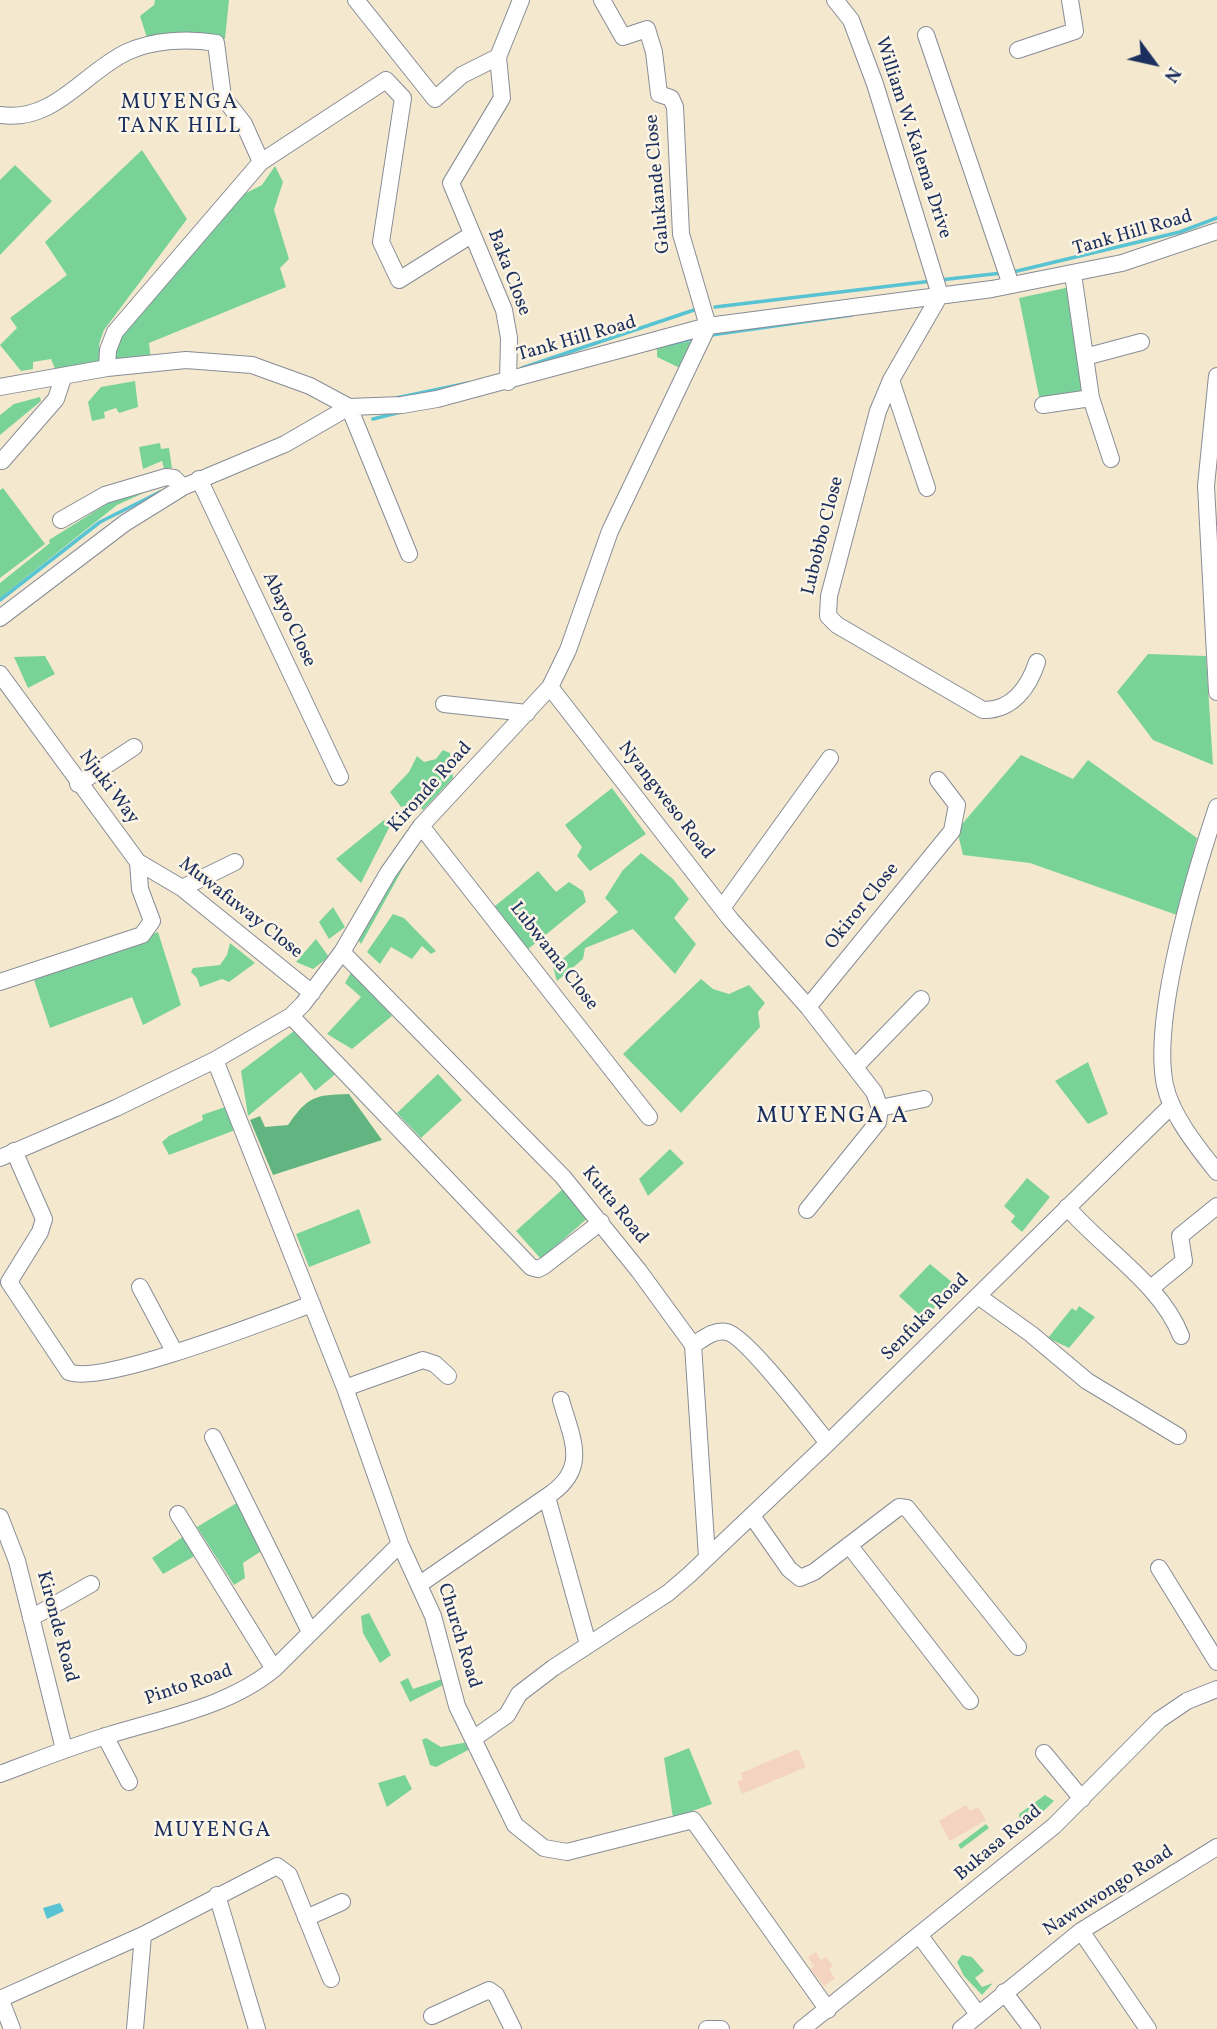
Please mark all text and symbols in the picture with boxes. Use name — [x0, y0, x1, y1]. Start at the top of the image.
north arrow — [1119, 28, 1189, 98]
street label: William W. Kalema Drive — [869, 34, 955, 242]
text: N — [1157, 62, 1186, 87]
district label: MUYENGA TANK HILL — [119, 91, 241, 141]
street label: Galukande Close — [642, 113, 676, 255]
street label: Tank Hill Road — [1071, 206, 1195, 262]
street label: Baka Close — [481, 227, 535, 319]
street label: Tank Hill Road — [515, 312, 639, 368]
street label: Lubobbo Close — [798, 474, 850, 598]
street label: Abayo Close — [256, 569, 320, 671]
street label: Nyangweso Road — [612, 737, 718, 865]
street label: Kironde Road — [384, 738, 478, 838]
street label: Njuki Way — [73, 746, 143, 830]
street label: Muwafuway Close — [173, 853, 307, 965]
street label: Okiror Close — [821, 859, 905, 955]
street label: Lubwama Close — [504, 898, 602, 1016]
district label: MUYENGA A — [757, 1104, 909, 1132]
street label: Kutta Road — [576, 1163, 652, 1249]
street label: Senfuka Road — [877, 1269, 975, 1367]
street label: Kironde Road — [30, 1569, 82, 1685]
street label: Church Road — [431, 1581, 485, 1691]
street label: Pinto Road — [142, 1660, 236, 1712]
street label: Bukasa Road — [951, 1801, 1047, 1887]
district label: MUYENGA — [155, 1819, 271, 1845]
street label: Nawuwongo Road — [1040, 1842, 1178, 1942]

